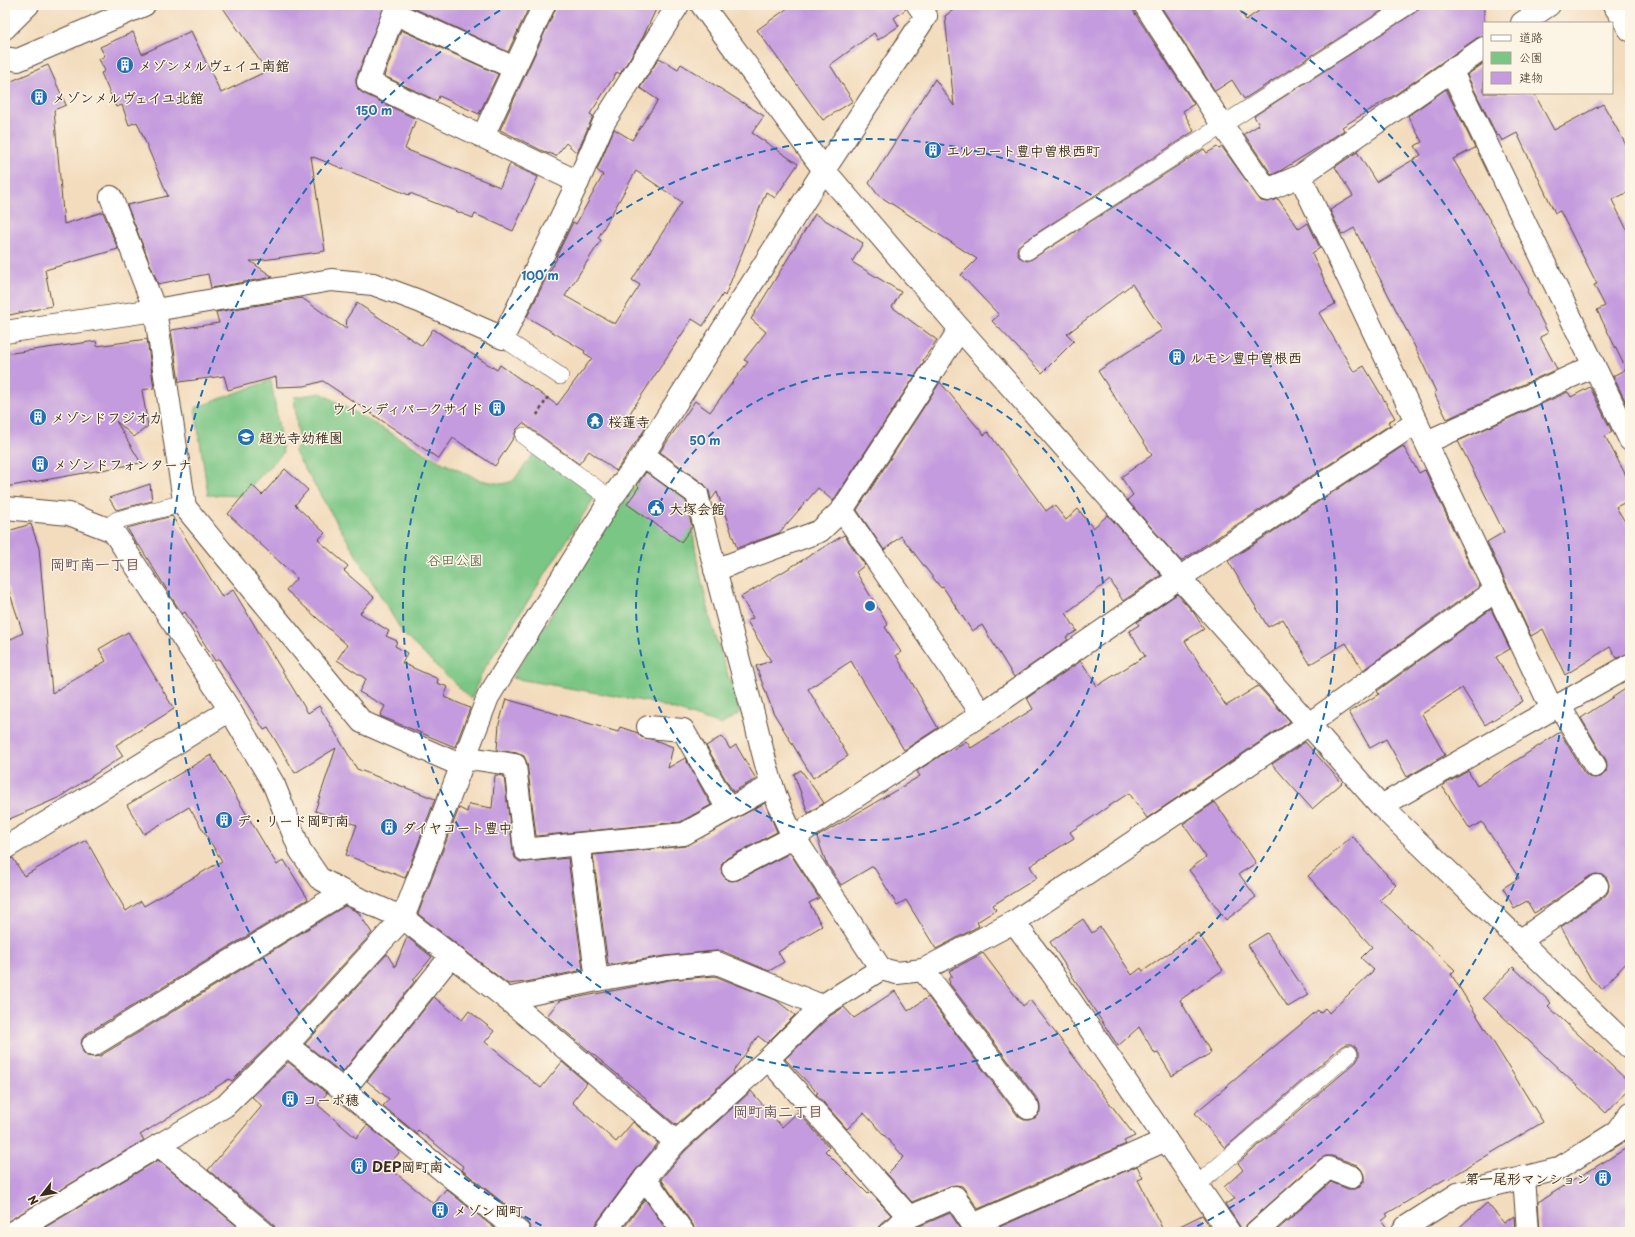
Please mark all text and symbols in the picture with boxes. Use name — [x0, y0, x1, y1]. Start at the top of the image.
legend — [1483, 22, 1613, 94]
text: 道路 — [1519, 28, 1543, 46]
text: 公園 — [1519, 48, 1543, 66]
building icon: メゾンメルヴェイユ南館 — [115, 55, 135, 75]
place label: メゾンメルヴェイユ南館 — [138, 55, 289, 76]
text: 建物 — [1519, 68, 1543, 86]
building icon: メゾンメルヴェイユ北館 — [29, 87, 49, 107]
place label: メゾンメルヴェイユ北館 — [52, 87, 203, 108]
text: 150 m — [356, 101, 392, 119]
building icon: エルコート豊中曽根西町 — [923, 140, 943, 160]
place label: エルコート豊中曽根西町 — [946, 140, 1100, 161]
text: 100 m — [521, 266, 559, 284]
building icon: ルモン豊中曽根西 — [1167, 347, 1187, 367]
place label: ルモン豊中曽根西 — [1190, 347, 1302, 368]
place label: ウインディパークサイド — [332, 398, 484, 419]
building icon: ウインディパークサイド — [487, 398, 507, 418]
building icon: メゾンドフジオカ — [28, 407, 48, 427]
place label: メゾンドフジオカ — [51, 407, 163, 428]
temple icon: 桜蓮寺 — [585, 411, 605, 431]
place label: 桜蓮寺 — [608, 411, 650, 432]
school or university icon: 超光寺幼稚園 — [236, 427, 256, 447]
place label: 超光寺幼稚園 — [259, 427, 343, 448]
text: 50 m — [689, 431, 721, 449]
building icon: メゾンドフォンターナ — [30, 454, 50, 474]
place label: メゾンドフォンターナ — [53, 454, 192, 475]
public building icon: 大塚会館 — [646, 498, 666, 518]
place label: 大塚会館 — [669, 498, 725, 519]
park label: 谷田公園 — [427, 549, 483, 570]
district label: 岡町南一丁目 — [50, 552, 140, 575]
centre of rings — [863, 599, 877, 613]
building icon: デ・リード岡町南 — [214, 810, 234, 830]
place label: デ・リード岡町南 — [237, 810, 349, 831]
building icon: ダイヤコート豊中 — [379, 817, 399, 837]
place label: ダイヤコート豊中 — [402, 817, 513, 838]
building icon: コーポ穂 — [280, 1089, 300, 1109]
place label: コーポ穂 — [303, 1089, 359, 1110]
district label: 岡町南二丁目 — [733, 1099, 823, 1122]
building icon: DEP岡町南 — [349, 1156, 369, 1176]
place label: DEP岡町南 — [372, 1156, 443, 1177]
place label: 第一尾形マンション — [1465, 1168, 1590, 1189]
building icon: 第一尾形マンション — [1593, 1168, 1613, 1188]
north arrow — [22, 1175, 62, 1215]
text: N — [23, 1192, 43, 1209]
building icon: メゾン岡町 — [430, 1200, 450, 1220]
place label: メゾン岡町 — [453, 1200, 523, 1221]

